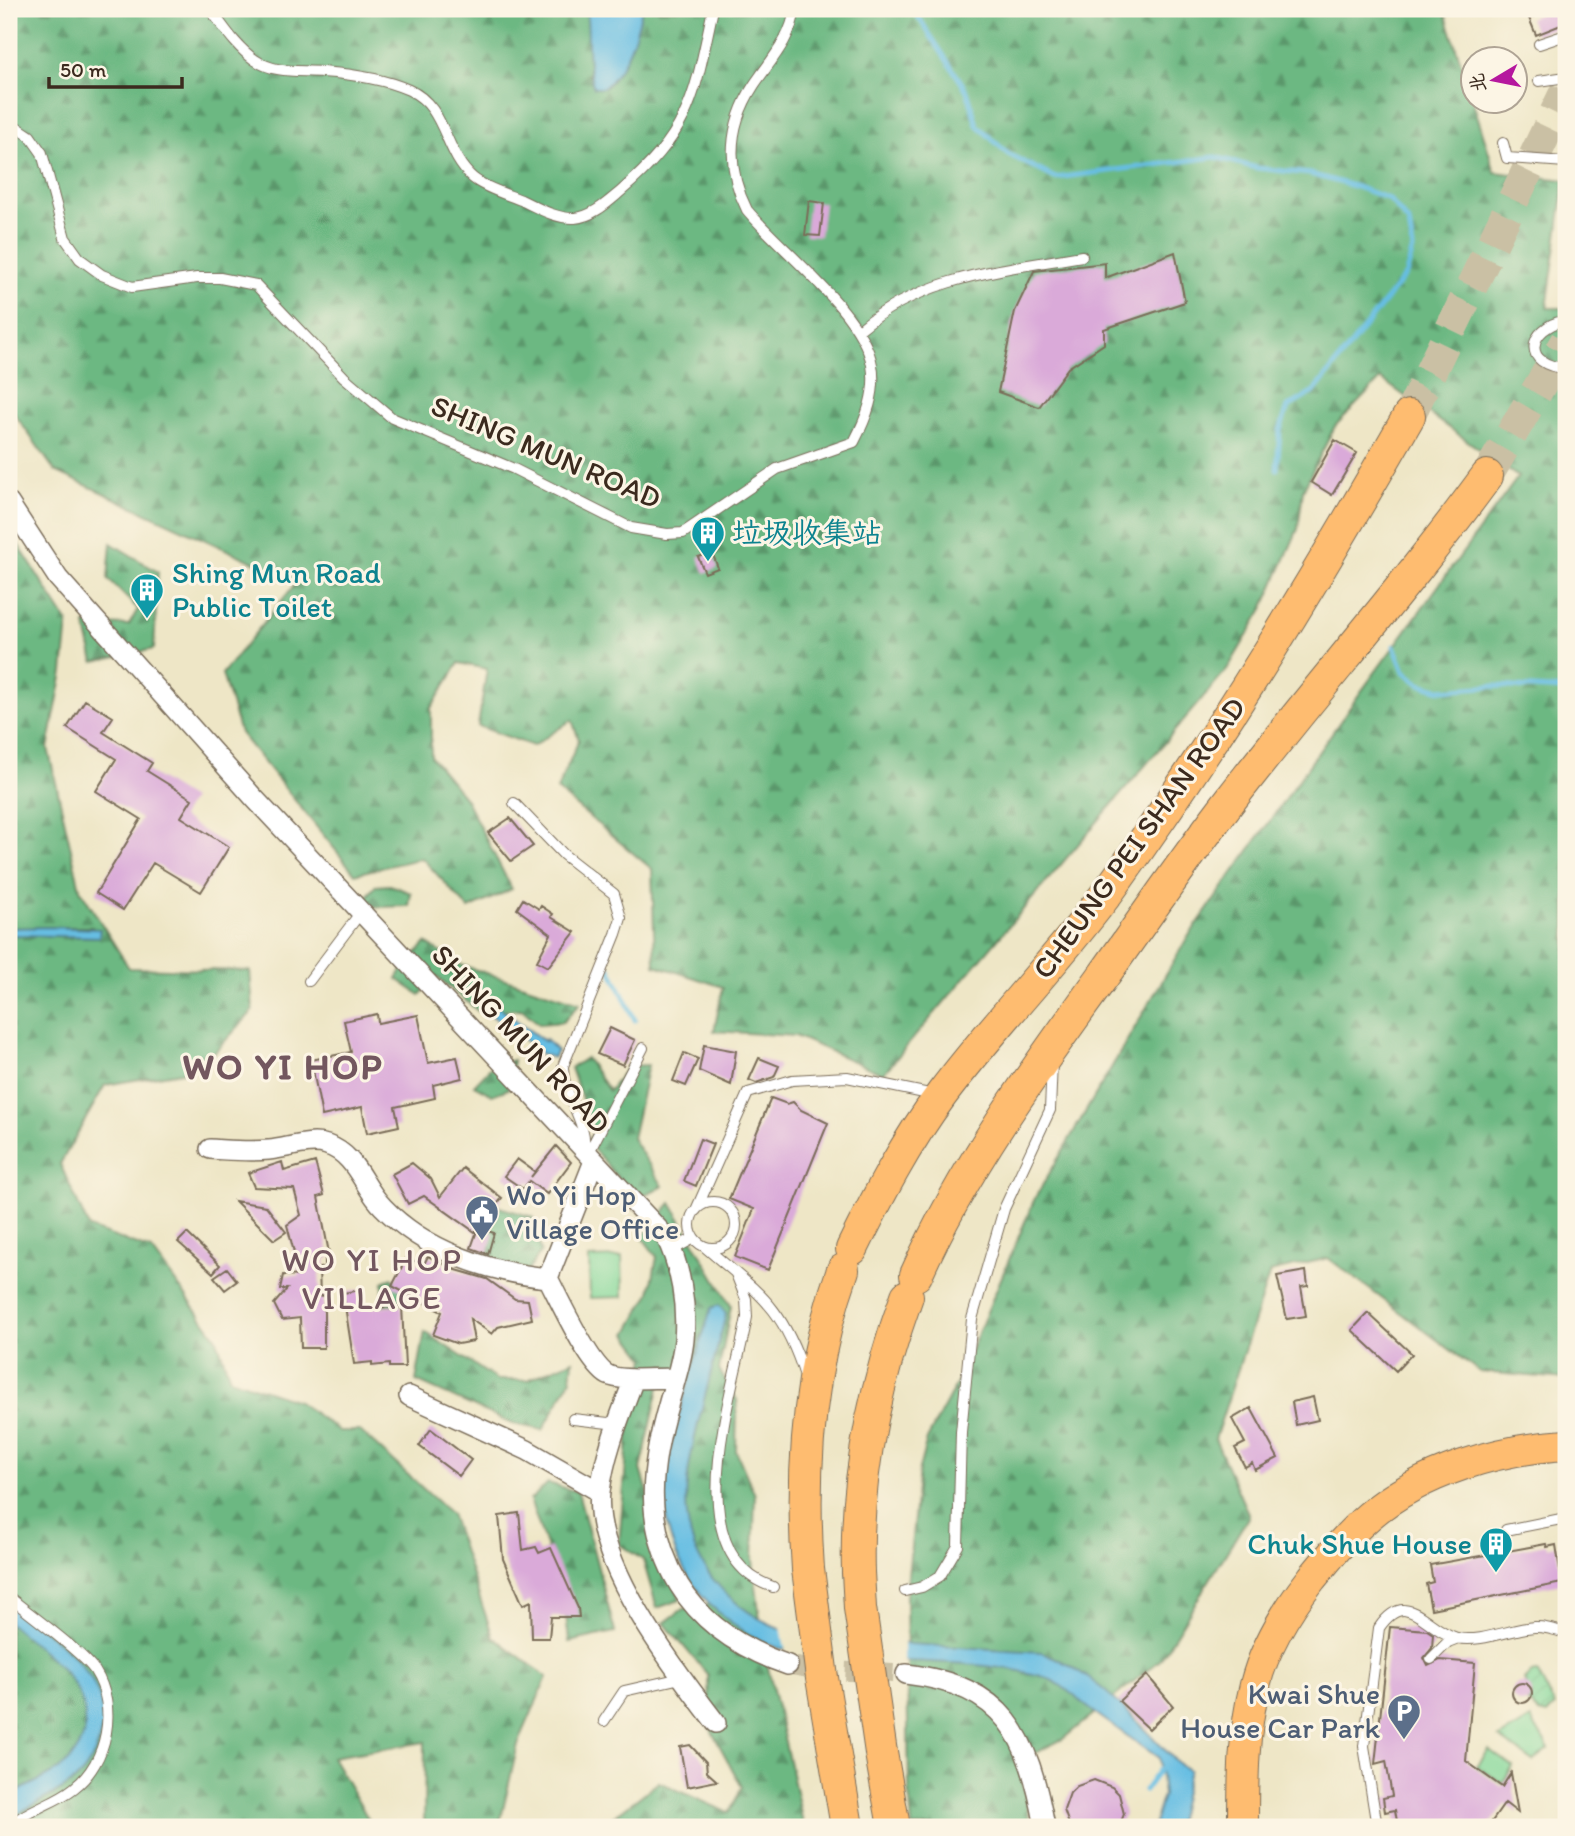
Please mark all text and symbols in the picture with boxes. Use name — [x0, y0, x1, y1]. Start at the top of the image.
scale bar — [49, 46, 182, 90]
north arrow — [1460, 46, 1530, 116]
text: 50 m — [60, 57, 107, 82]
text: 北 — [1465, 72, 1491, 94]
street label: SHING MUN ROAD — [426, 387, 666, 517]
building icon: 垃圾收集站 — [689, 514, 727, 563]
place label: 垃圾收集站 — [732, 514, 882, 551]
place label: Shing Mun Road Public Toilet — [172, 554, 381, 625]
building icon: Shing Mun Road Public Toilet — [128, 571, 166, 620]
street label: CHEUNG PEI SHAN ROAD — [1024, 690, 1253, 986]
street label: SHING MUN ROAD — [424, 936, 619, 1141]
district label: WO YI HOP — [182, 1044, 384, 1088]
place label: Wo Yi Hop Village Office — [506, 1176, 679, 1247]
public building icon: Wo Yi Hop Village Office — [463, 1193, 501, 1242]
district label: WO YI HOP VILLAGE — [281, 1240, 463, 1317]
place label: Chuk Shue House — [1247, 1525, 1472, 1562]
building icon: Chuk Shue House — [1477, 1525, 1515, 1574]
place label: Kwai Shue House Car Park — [1180, 1675, 1380, 1746]
parking icon: Kwai Shue House Car Park — [1385, 1692, 1423, 1741]

